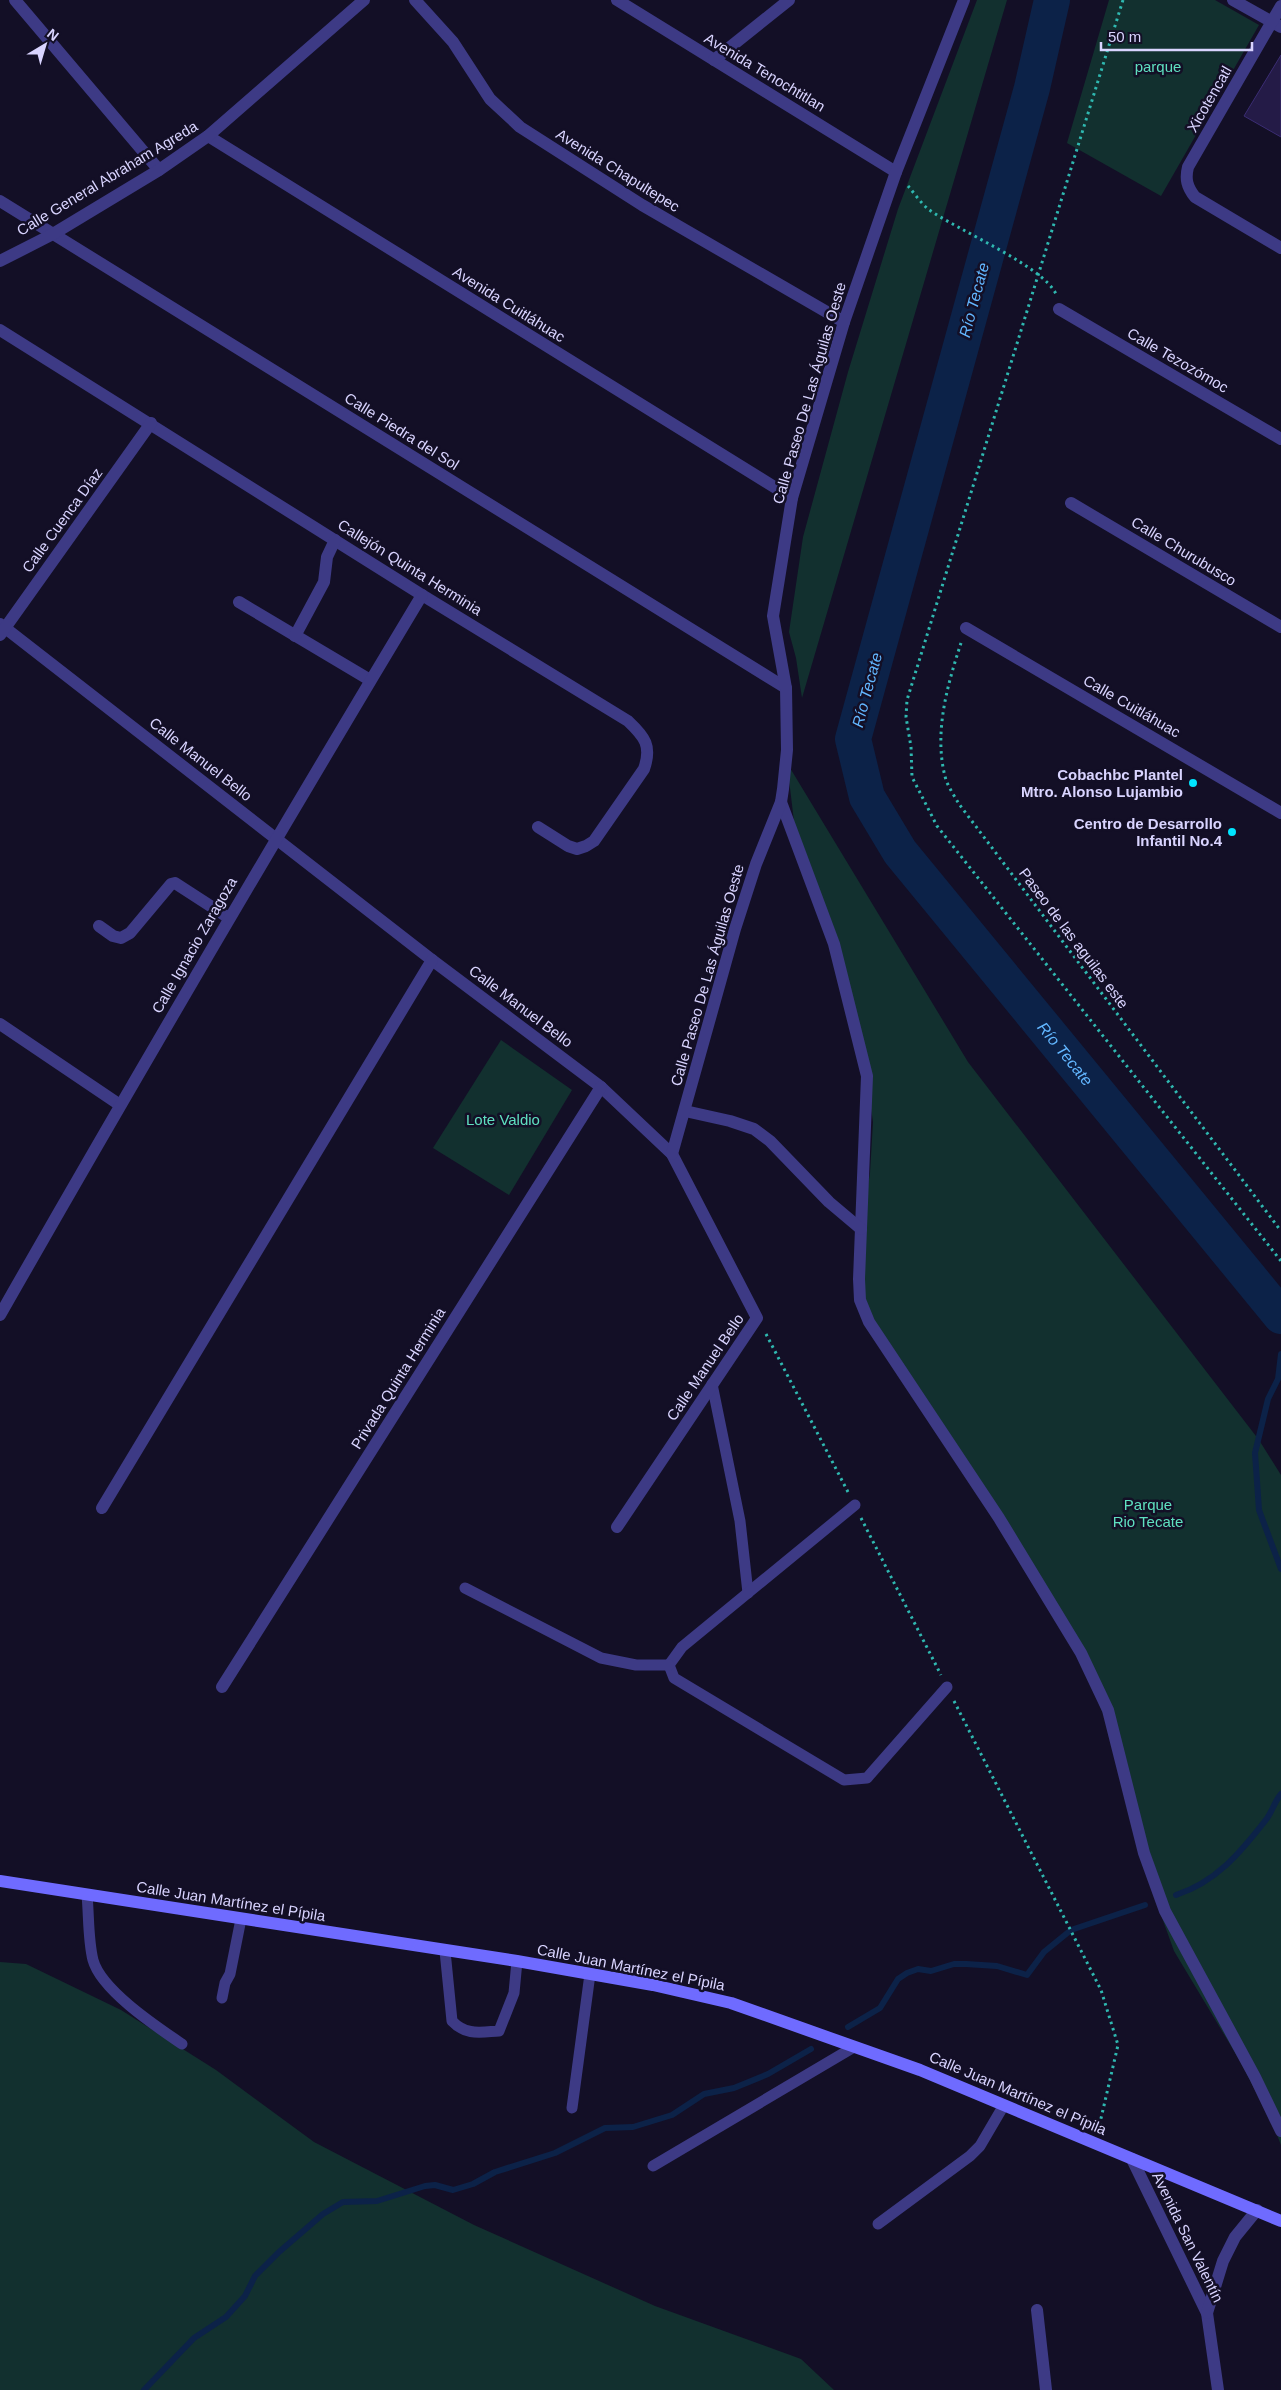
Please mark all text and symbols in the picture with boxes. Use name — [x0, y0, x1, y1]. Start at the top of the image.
north arrow — [20, 20, 70, 70]
scale bar — [1101, 20, 1252, 52]
text: N — [44, 25, 62, 44]
text: 50 m — [1108, 28, 1141, 45]
street label: Avenida Tenochtitlan — [702, 29, 828, 115]
park label: parque — [1135, 58, 1181, 75]
street label: Xicotencatl — [1183, 63, 1235, 135]
street label: Calle General Abraham Agreda — [14, 117, 201, 239]
street label: Avenida Chapultepec — [553, 125, 683, 215]
water label: Río Tecate — [956, 261, 992, 339]
street label: Avenida Cuitláhuac — [450, 263, 569, 346]
street label: Calle Paseo De Las Águilas Oeste — [769, 280, 849, 506]
street label: Calle Tezozómoc — [1124, 324, 1232, 396]
street label: Calle Piedra del Sol — [342, 389, 462, 473]
street label: Calle Cuenca Díaz — [18, 464, 106, 576]
street label: Calle Churubusco — [1129, 513, 1239, 589]
street label: Callejón Quinta Herminia — [335, 516, 486, 619]
water label: Río Tecate — [849, 651, 885, 729]
street label: Calle Cuitláhuac — [1080, 671, 1184, 741]
street label: Calle Manuel Bello — [146, 714, 256, 804]
place label: Cobachbc Plantel Mtro. Alonso Lujambio — [1021, 766, 1183, 800]
marker: Cobachbc Plantel Mtro. Alonso Lujambio — [1187, 777, 1199, 789]
place label: Centro de Desarrollo Infantil No.4 — [1074, 815, 1223, 849]
marker: Centro de Desarrollo Infantil No.4 — [1226, 826, 1238, 838]
street label: Calle Paseo De Las Águilas Oeste — [667, 862, 747, 1088]
street label: Paseo de las aguilas este — [1016, 865, 1132, 1011]
street label: Calle Ignacio Zaragoza — [148, 873, 240, 1016]
street label: Calle Manuel Bello — [466, 962, 576, 1050]
water label: Río Tecate — [1035, 1018, 1097, 1089]
park label: Lote Valdio — [466, 1111, 540, 1128]
street label: Privada Quinta Herminia — [347, 1304, 449, 1452]
street label: Calle Manuel Bello — [663, 1310, 747, 1424]
park label: Parque Rio Tecate — [1113, 1496, 1183, 1530]
street label: Calle Juan Martínez el Pípila — [135, 1878, 327, 1924]
street label: Calle Juan Martínez el Pípila — [536, 1940, 727, 1994]
street label: Calle Juan Martínez el Pípila — [927, 2048, 1110, 2138]
street label: Avenida San Valentín — [1149, 2169, 1227, 2305]

